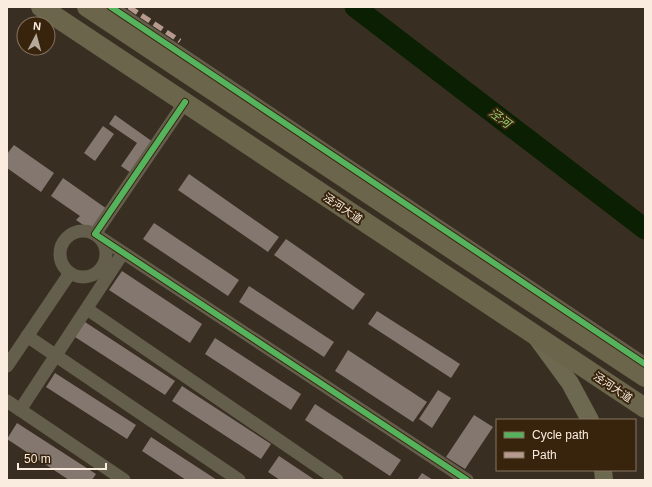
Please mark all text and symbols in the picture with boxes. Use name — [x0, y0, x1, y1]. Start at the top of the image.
north arrow — [16, 16, 56, 56]
text: N — [32, 20, 42, 32]
water label: 泾河 — [486, 105, 515, 132]
street label: 泾河大道 — [321, 191, 365, 225]
street label: 泾河大道 — [591, 370, 635, 404]
legend — [496, 419, 636, 471]
text: Cycle path — [532, 428, 589, 442]
scale bar — [18, 445, 106, 471]
text: Path — [532, 448, 557, 462]
text: 50 m — [24, 452, 51, 466]

